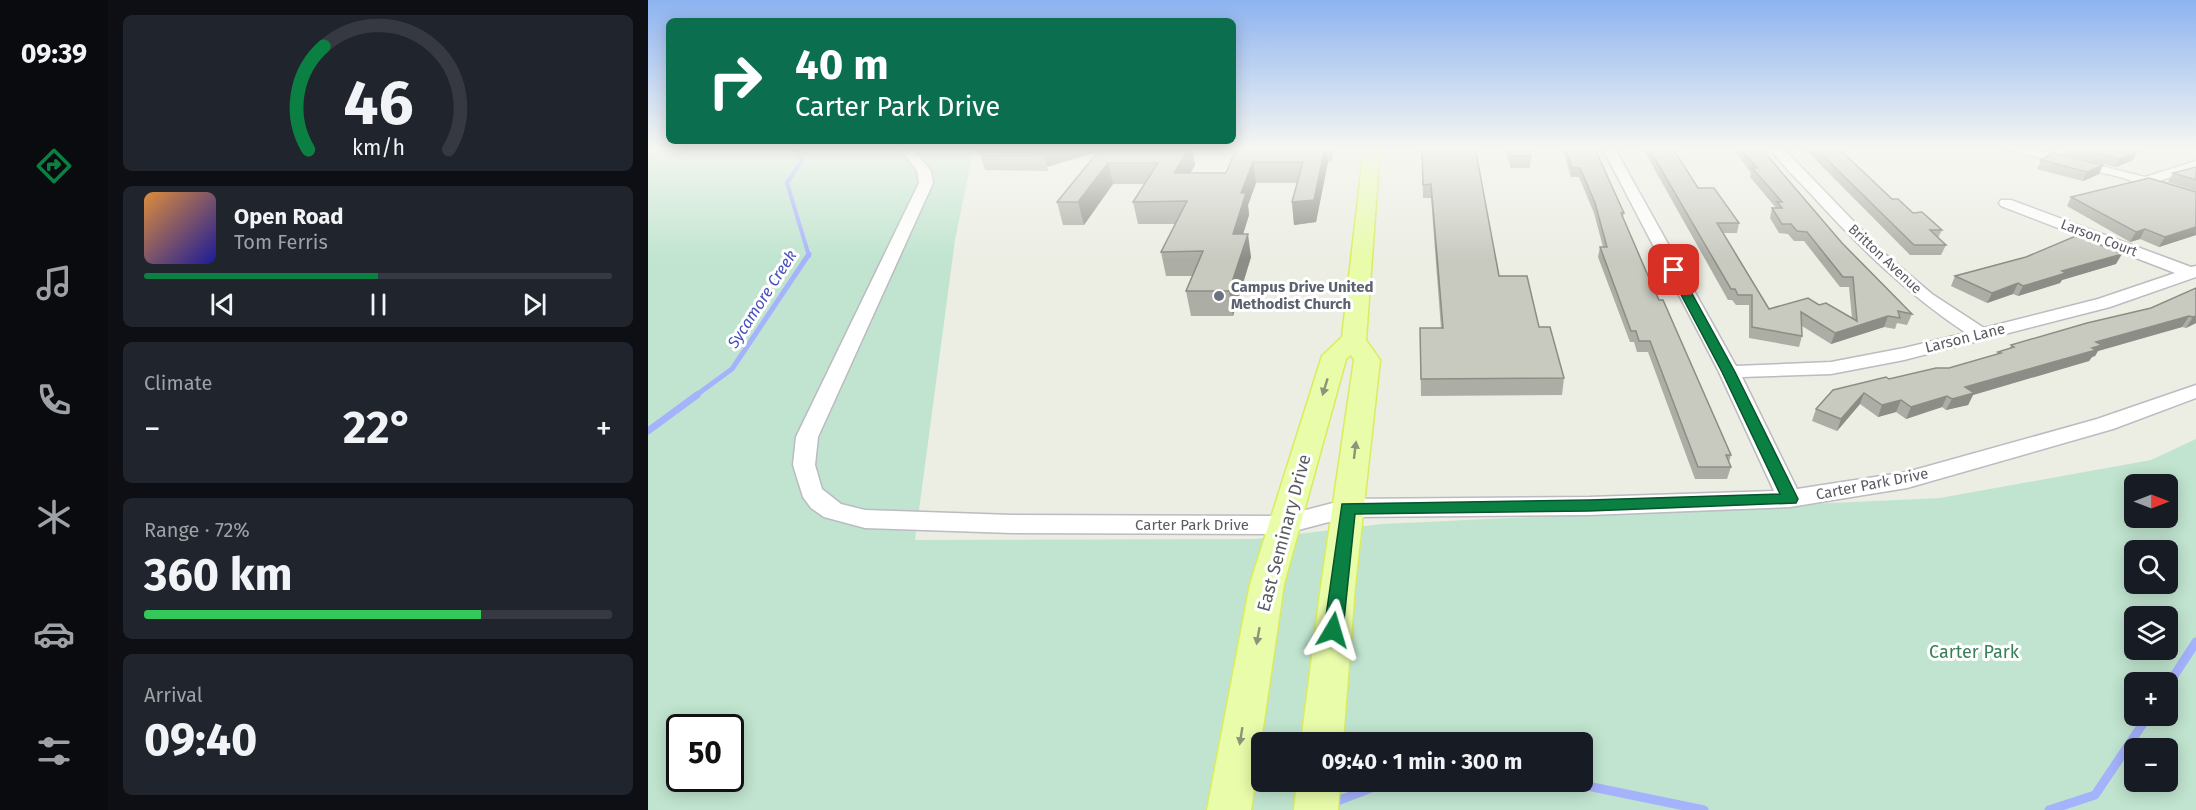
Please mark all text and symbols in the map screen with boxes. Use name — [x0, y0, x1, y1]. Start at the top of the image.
text: 09:39 — [21, 38, 87, 70]
text: 40 m — [795, 40, 889, 90]
icon: right — [696, 42, 774, 120]
text: 46 — [343, 66, 413, 141]
text: Carter Park Drive — [795, 91, 1000, 123]
text: km/h — [351, 135, 405, 161]
icon: directions — [33, 145, 75, 187]
text: Open Road — [234, 203, 344, 230]
street label: Larson Court — [2058, 216, 2141, 261]
street label: Britton Avenue — [1845, 221, 1925, 297]
text: Tom Ferris — [234, 230, 328, 254]
pin — [1648, 244, 1699, 295]
water label: Sycamore Creek — [723, 246, 801, 352]
icon: arrive — [1657, 253, 1690, 286]
icon: music — [33, 262, 75, 304]
place label: Campus Drive United Methodist Church — [1231, 278, 1374, 313]
icon: previous — [206, 288, 239, 321]
icon: pause — [362, 288, 395, 321]
icon: next — [518, 288, 551, 321]
marker: Campus Drive United Methodist Church — [1212, 289, 1226, 303]
street label: Larson Lane — [1923, 319, 2007, 357]
text: Climate — [144, 371, 212, 395]
one-way arrow — [1320, 378, 1329, 396]
icon: phone — [33, 379, 75, 421]
text: 22° — [343, 401, 413, 455]
text: − — [144, 409, 161, 449]
text: + — [596, 409, 612, 449]
one-way arrow — [1350, 441, 1360, 460]
street label: East Seminary Drive — [1252, 452, 1316, 614]
street label: Carter Park Drive — [1814, 464, 1930, 504]
north arrow — [2124, 474, 2178, 528]
map controls — [2124, 474, 2178, 792]
icon: climate — [33, 496, 75, 538]
street label: Carter Park Drive — [1135, 516, 1249, 534]
text: Range · 72% — [144, 518, 250, 542]
button: search — [2124, 540, 2178, 594]
text: 360 km — [144, 548, 293, 602]
position arrow — [1301, 598, 1365, 662]
button: layers — [2124, 606, 2178, 660]
icon: car — [33, 613, 75, 655]
one-way arrow — [1253, 627, 1262, 646]
park label: Carter Park — [1929, 641, 2020, 663]
button: + — [2124, 672, 2178, 726]
text: Arrival — [144, 683, 203, 707]
text: 09:40 — [144, 713, 257, 767]
speed limit sign: 50 — [666, 714, 744, 792]
one-way arrow — [1236, 727, 1245, 746]
icon: filters — [33, 730, 75, 772]
button: − — [2124, 738, 2178, 792]
text: 09:40 · 1 min · 300 m — [1322, 748, 1522, 775]

